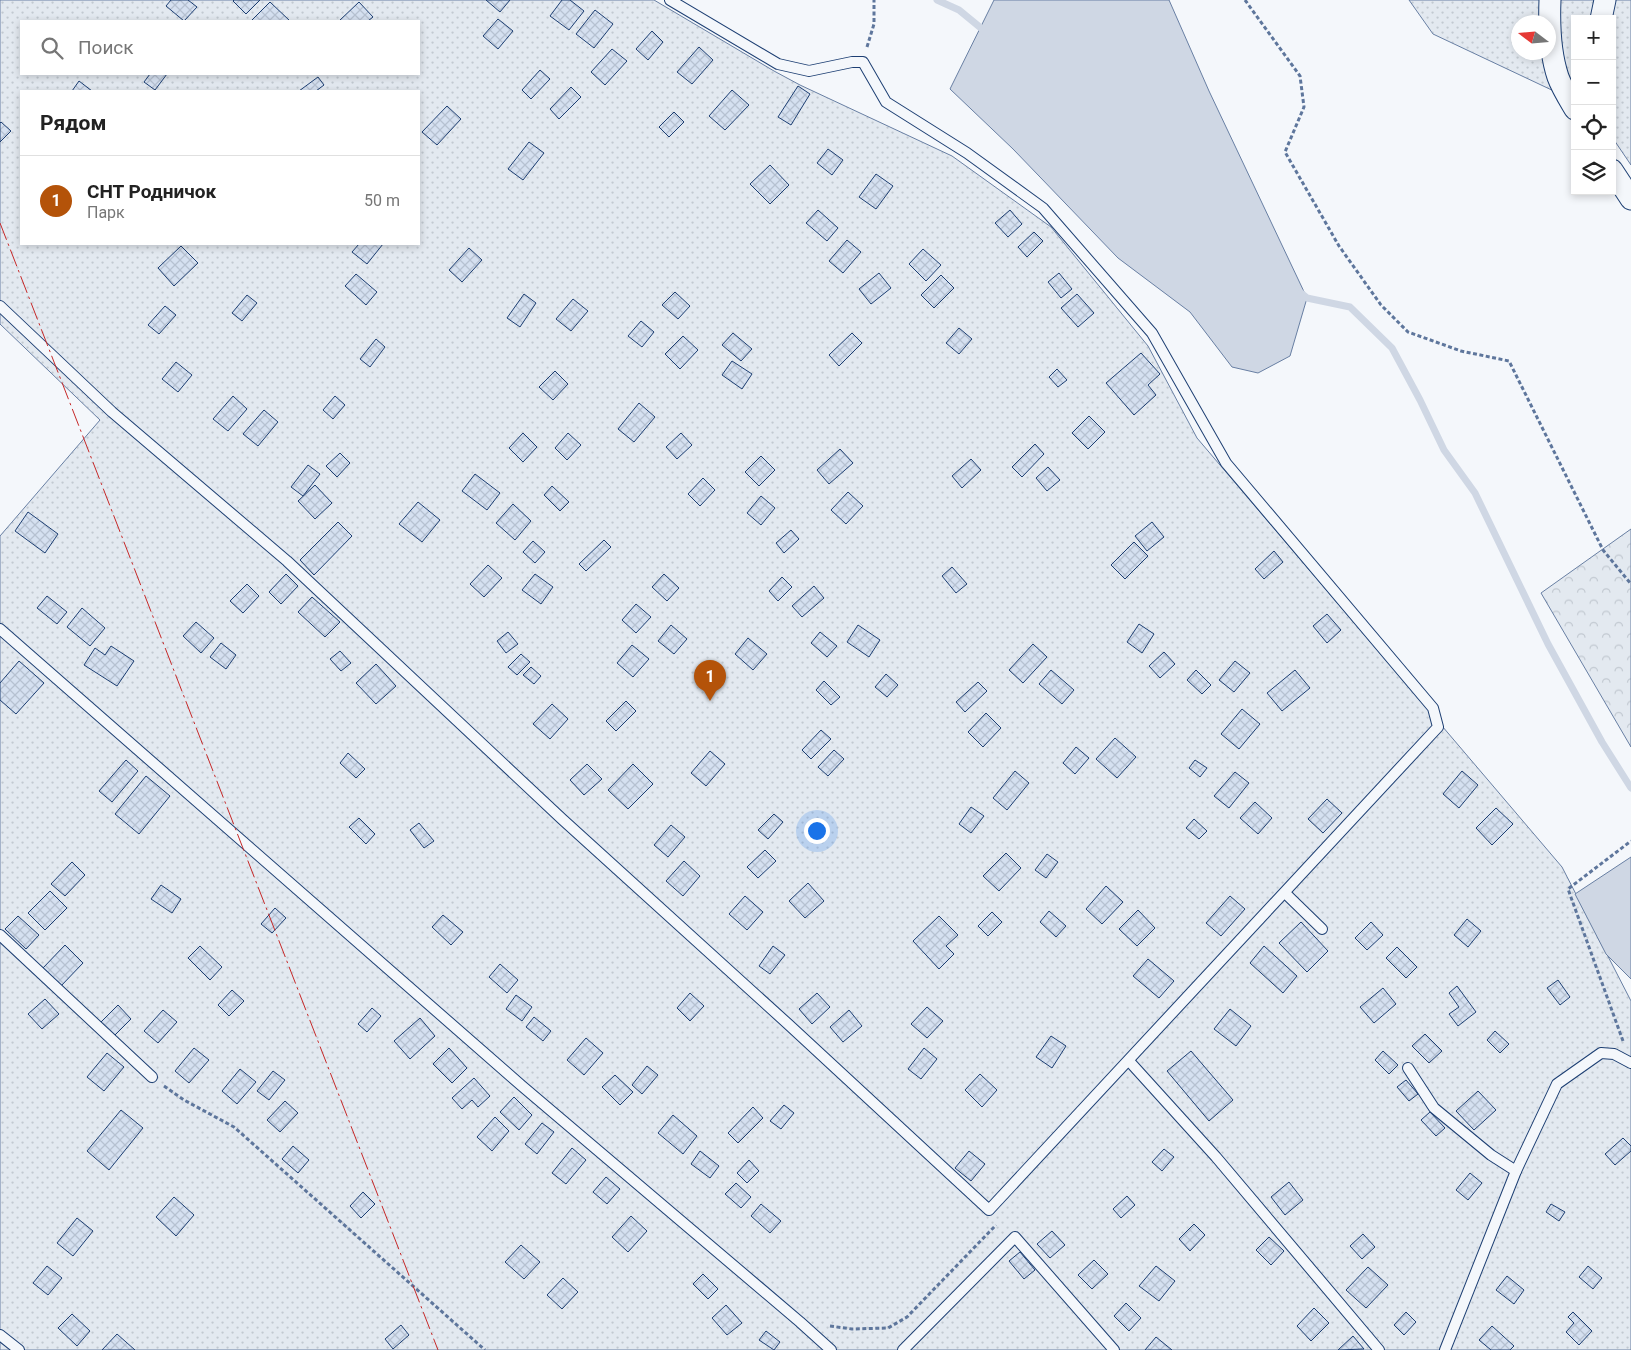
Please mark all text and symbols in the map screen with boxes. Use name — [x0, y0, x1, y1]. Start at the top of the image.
north arrow — [1511, 15, 1556, 60]
map controls — [1571, 15, 1616, 195]
button: + — [1571, 15, 1616, 60]
search box — [20, 20, 420, 75]
icon: search — [38, 34, 66, 62]
text: Поиск — [78, 36, 134, 59]
button: − — [1571, 60, 1616, 105]
button: locate — [1571, 105, 1616, 150]
text: Рядом — [40, 111, 106, 135]
button: layers — [1571, 150, 1616, 195]
text: СНТ Родничок — [87, 180, 216, 203]
text: 1 — [51, 191, 61, 210]
text: 50 m — [364, 191, 400, 210]
text: Парк — [87, 203, 125, 222]
pin: 1 — [694, 660, 726, 701]
your location — [804, 818, 830, 844]

